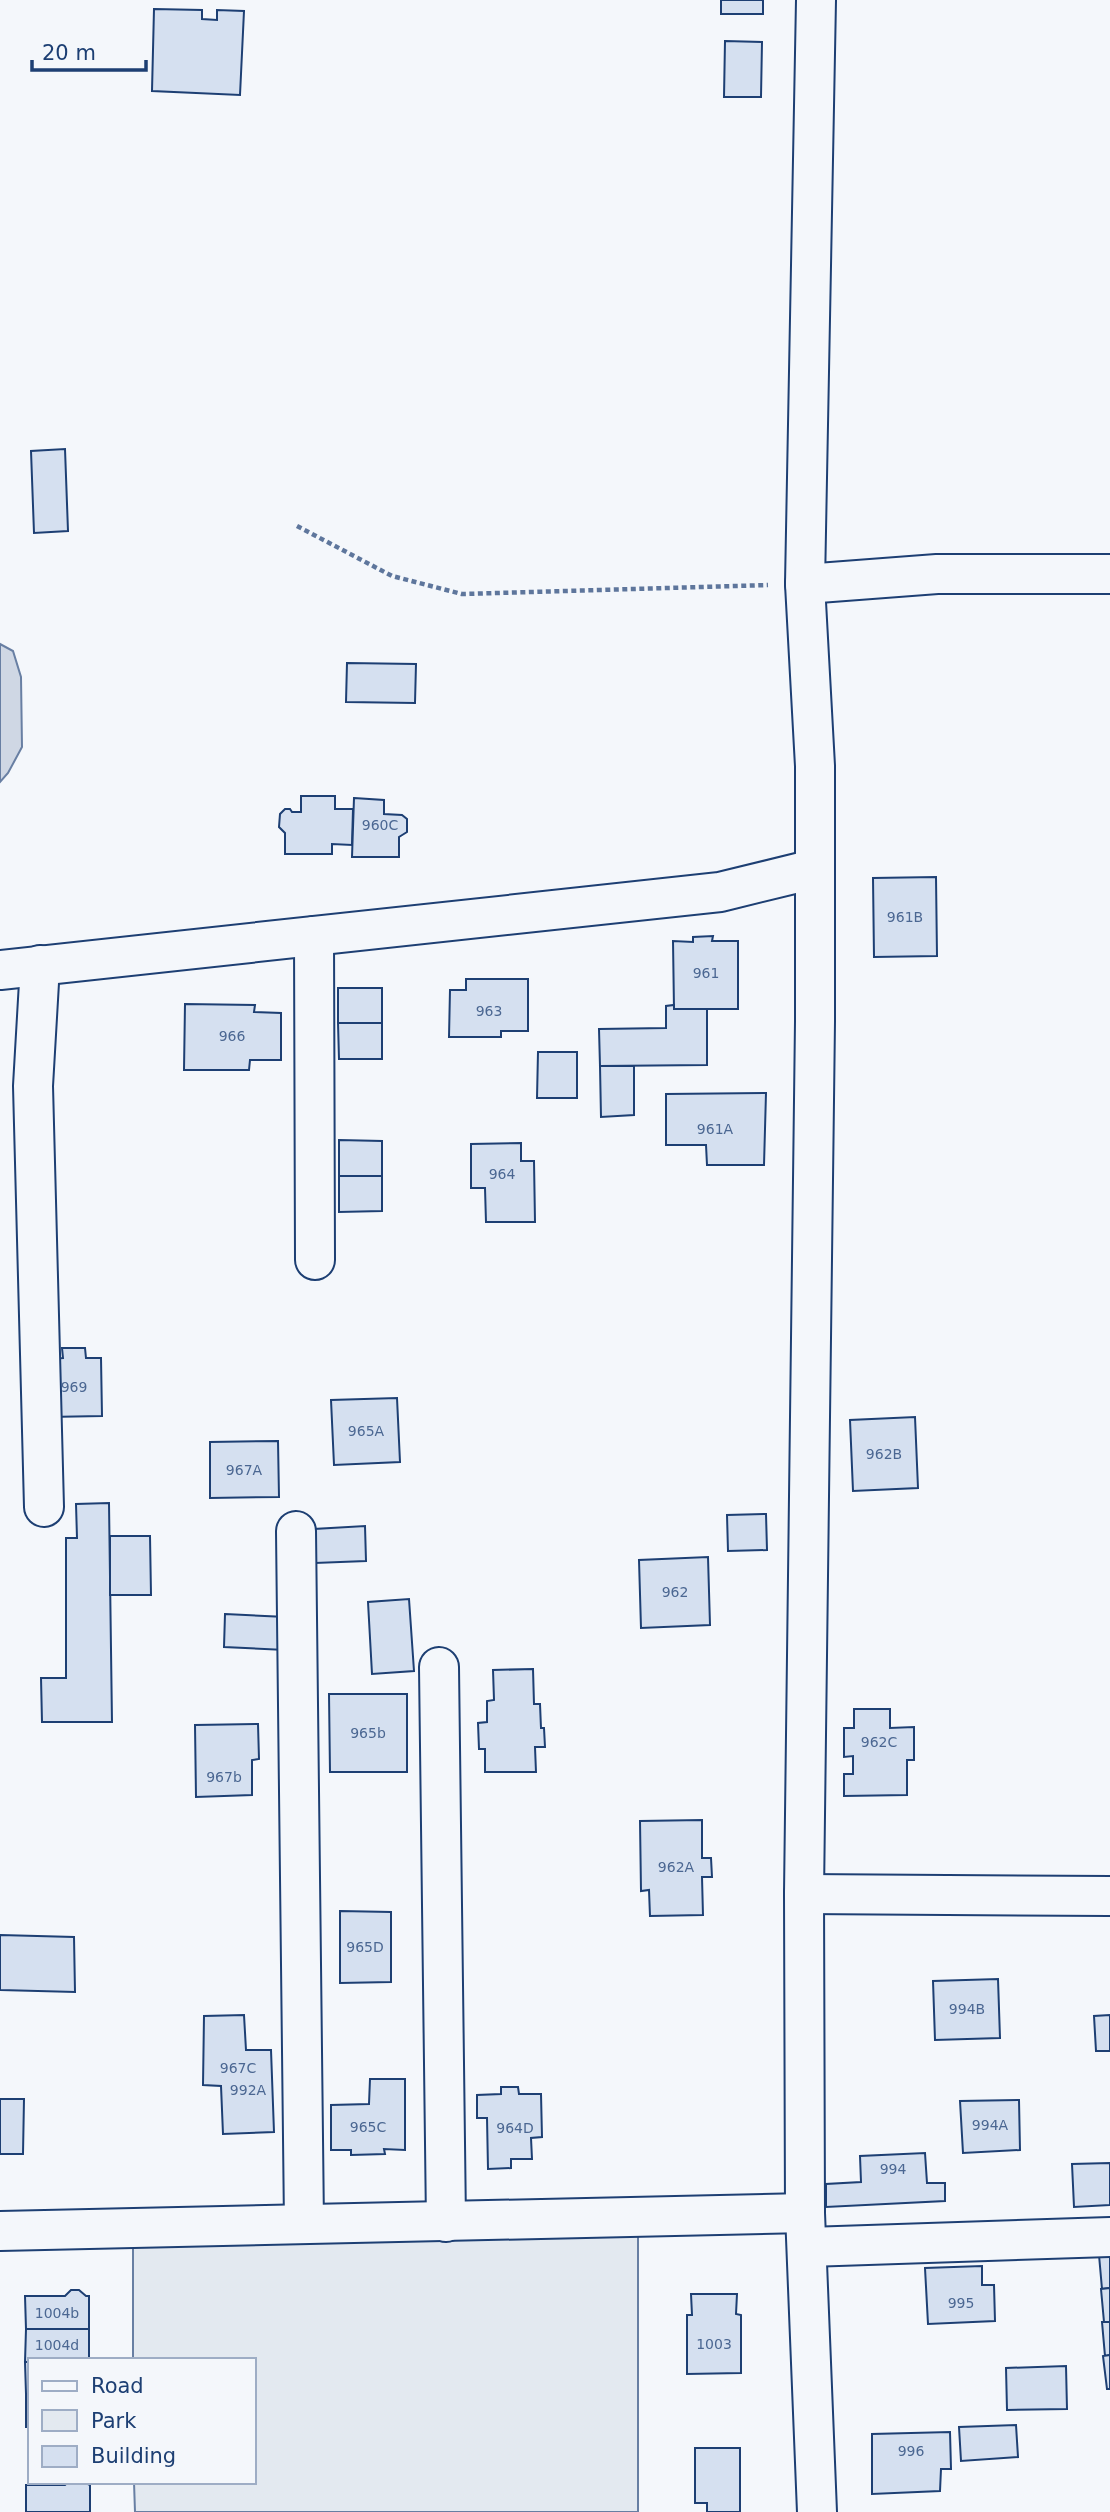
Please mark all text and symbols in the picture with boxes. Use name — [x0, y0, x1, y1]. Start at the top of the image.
scale bar — [32, 28, 145, 72]
text: 20 m — [42, 41, 96, 65]
house number: 960C — [362, 817, 398, 833]
house number: 961B — [887, 909, 923, 925]
house number: 961 — [693, 965, 719, 981]
house number: 963 — [476, 1003, 502, 1019]
house number: 966 — [219, 1028, 245, 1044]
house number: 961A — [697, 1121, 734, 1137]
house number: 964 — [489, 1166, 515, 1182]
house number: 969 — [61, 1379, 87, 1395]
house number: 965A — [348, 1423, 385, 1439]
house number: 962B — [866, 1446, 902, 1462]
house number: 967A — [226, 1462, 263, 1478]
house number: 962 — [662, 1584, 688, 1600]
house number: 965b — [350, 1725, 386, 1741]
house number: 962C — [861, 1734, 897, 1750]
house number: 967b — [206, 1769, 242, 1785]
house number: 962A — [658, 1859, 695, 1875]
house number: 965D — [346, 1939, 384, 1955]
house number: 994B — [949, 2001, 985, 2017]
house number: 967C — [220, 2060, 256, 2076]
house number: 992A — [230, 2082, 267, 2098]
house number: 994A — [972, 2117, 1009, 2133]
house number: 965C — [350, 2119, 386, 2135]
house number: 964D — [496, 2120, 534, 2136]
house number: 994 — [880, 2161, 906, 2177]
house number: 995 — [948, 2295, 974, 2311]
house number: 1004b — [35, 2305, 79, 2321]
house number: 1003 — [696, 2336, 732, 2352]
house number: 1004d — [35, 2337, 79, 2353]
legend — [28, 2358, 256, 2484]
text: Road — [91, 2374, 144, 2398]
text: Park — [91, 2409, 137, 2433]
house number: 996 — [898, 2443, 924, 2459]
text: Building — [91, 2444, 176, 2468]

